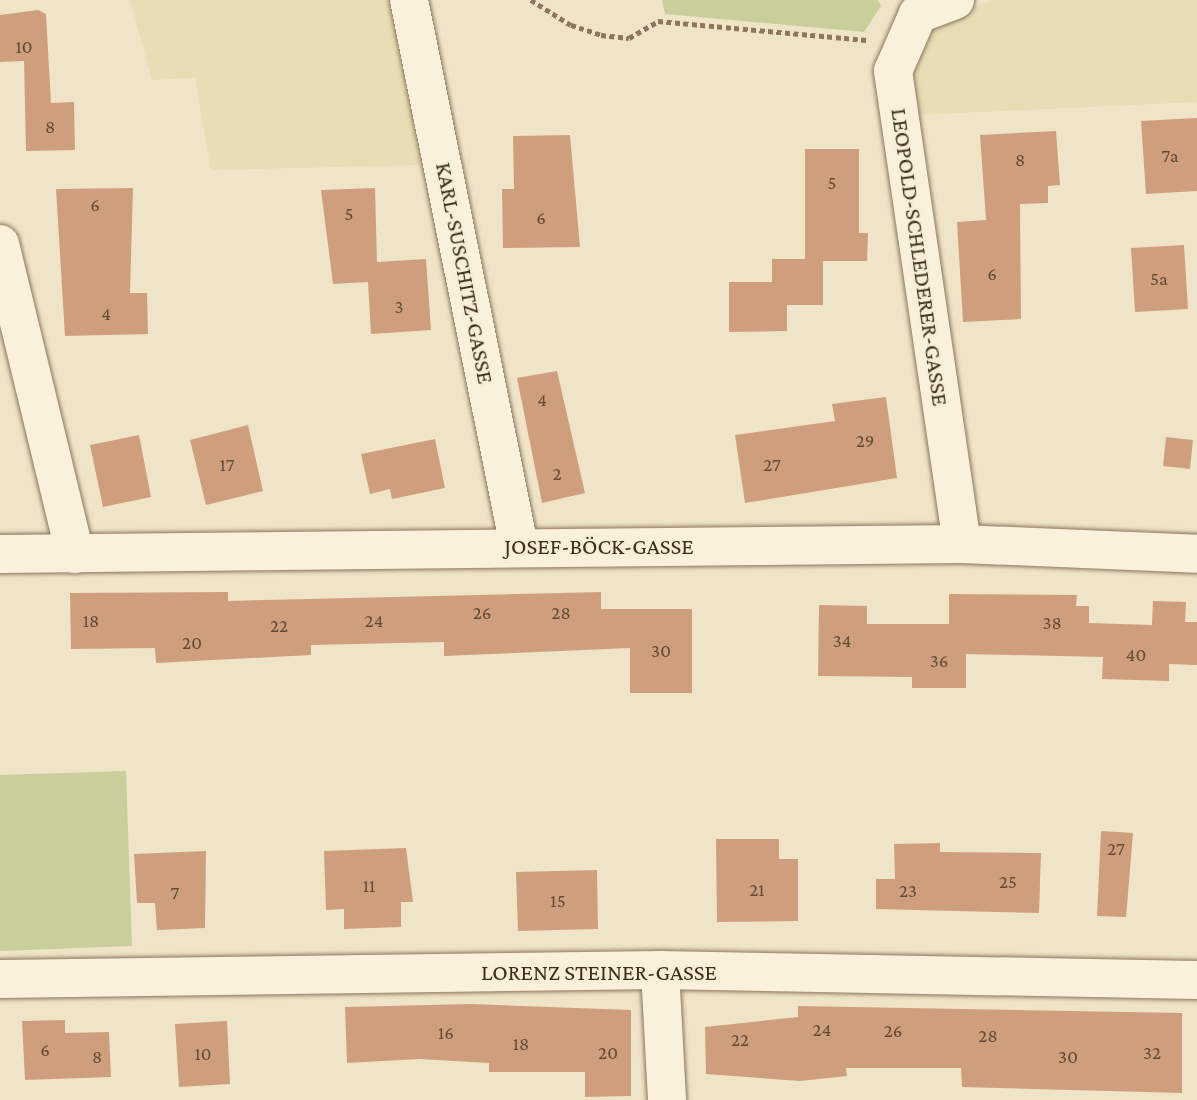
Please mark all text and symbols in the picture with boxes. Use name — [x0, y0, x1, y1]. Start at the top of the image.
house number: 10 — [15, 36, 33, 58]
street label: LEOPOLD-SCHLEDERER-GASSE — [885, 106, 955, 408]
house number: 8 — [45, 116, 55, 138]
house number: 7a — [1162, 145, 1178, 167]
house number: 8 — [1015, 149, 1025, 171]
street label: KARL-SUSCHITZ-GASSE — [430, 160, 500, 386]
house number: 5 — [828, 172, 836, 194]
house number: 6 — [90, 194, 100, 216]
house number: 5 — [345, 203, 353, 225]
house number: 6 — [536, 207, 546, 229]
house number: 6 — [987, 263, 997, 285]
house number: 5a — [1150, 268, 1168, 290]
house number: 3 — [394, 296, 404, 318]
house number: 4 — [101, 303, 111, 325]
house number: 4 — [537, 389, 547, 411]
house number: 29 — [856, 430, 874, 452]
house number: 17 — [219, 454, 235, 476]
house number: 27 — [763, 454, 781, 476]
house number: 2 — [552, 463, 562, 485]
street label: JOSEF-BÖCK-GASSE — [504, 532, 694, 560]
house number: 26 — [473, 602, 491, 624]
house number: 28 — [551, 602, 571, 624]
house number: 18 — [83, 610, 99, 632]
house number: 24 — [365, 610, 383, 632]
house number: 38 — [1042, 612, 1062, 634]
house number: 22 — [270, 615, 288, 637]
house number: 34 — [833, 630, 851, 652]
house number: 20 — [182, 632, 202, 654]
house number: 30 — [651, 640, 671, 662]
house number: 40 — [1126, 644, 1146, 666]
house number: 36 — [930, 650, 948, 672]
house number: 27 — [1107, 838, 1125, 860]
house number: 25 — [999, 871, 1017, 893]
house number: 11 — [363, 875, 375, 897]
house number: 21 — [749, 879, 765, 901]
house number: 23 — [899, 880, 917, 902]
house number: 7 — [171, 882, 179, 904]
house number: 15 — [550, 890, 566, 912]
street label: LORENZ STEINER-GASSE — [481, 958, 717, 986]
house number: 24 — [813, 1019, 831, 1041]
house number: 26 — [884, 1020, 902, 1042]
house number: 16 — [438, 1022, 454, 1044]
house number: 28 — [978, 1025, 998, 1047]
house number: 22 — [731, 1029, 749, 1051]
house number: 18 — [513, 1033, 529, 1055]
house number: 6 — [40, 1039, 50, 1061]
house number: 20 — [598, 1042, 618, 1064]
house number: 32 — [1143, 1042, 1161, 1064]
house number: 10 — [194, 1043, 212, 1065]
house number: 8 — [92, 1046, 102, 1068]
house number: 30 — [1058, 1046, 1078, 1068]

